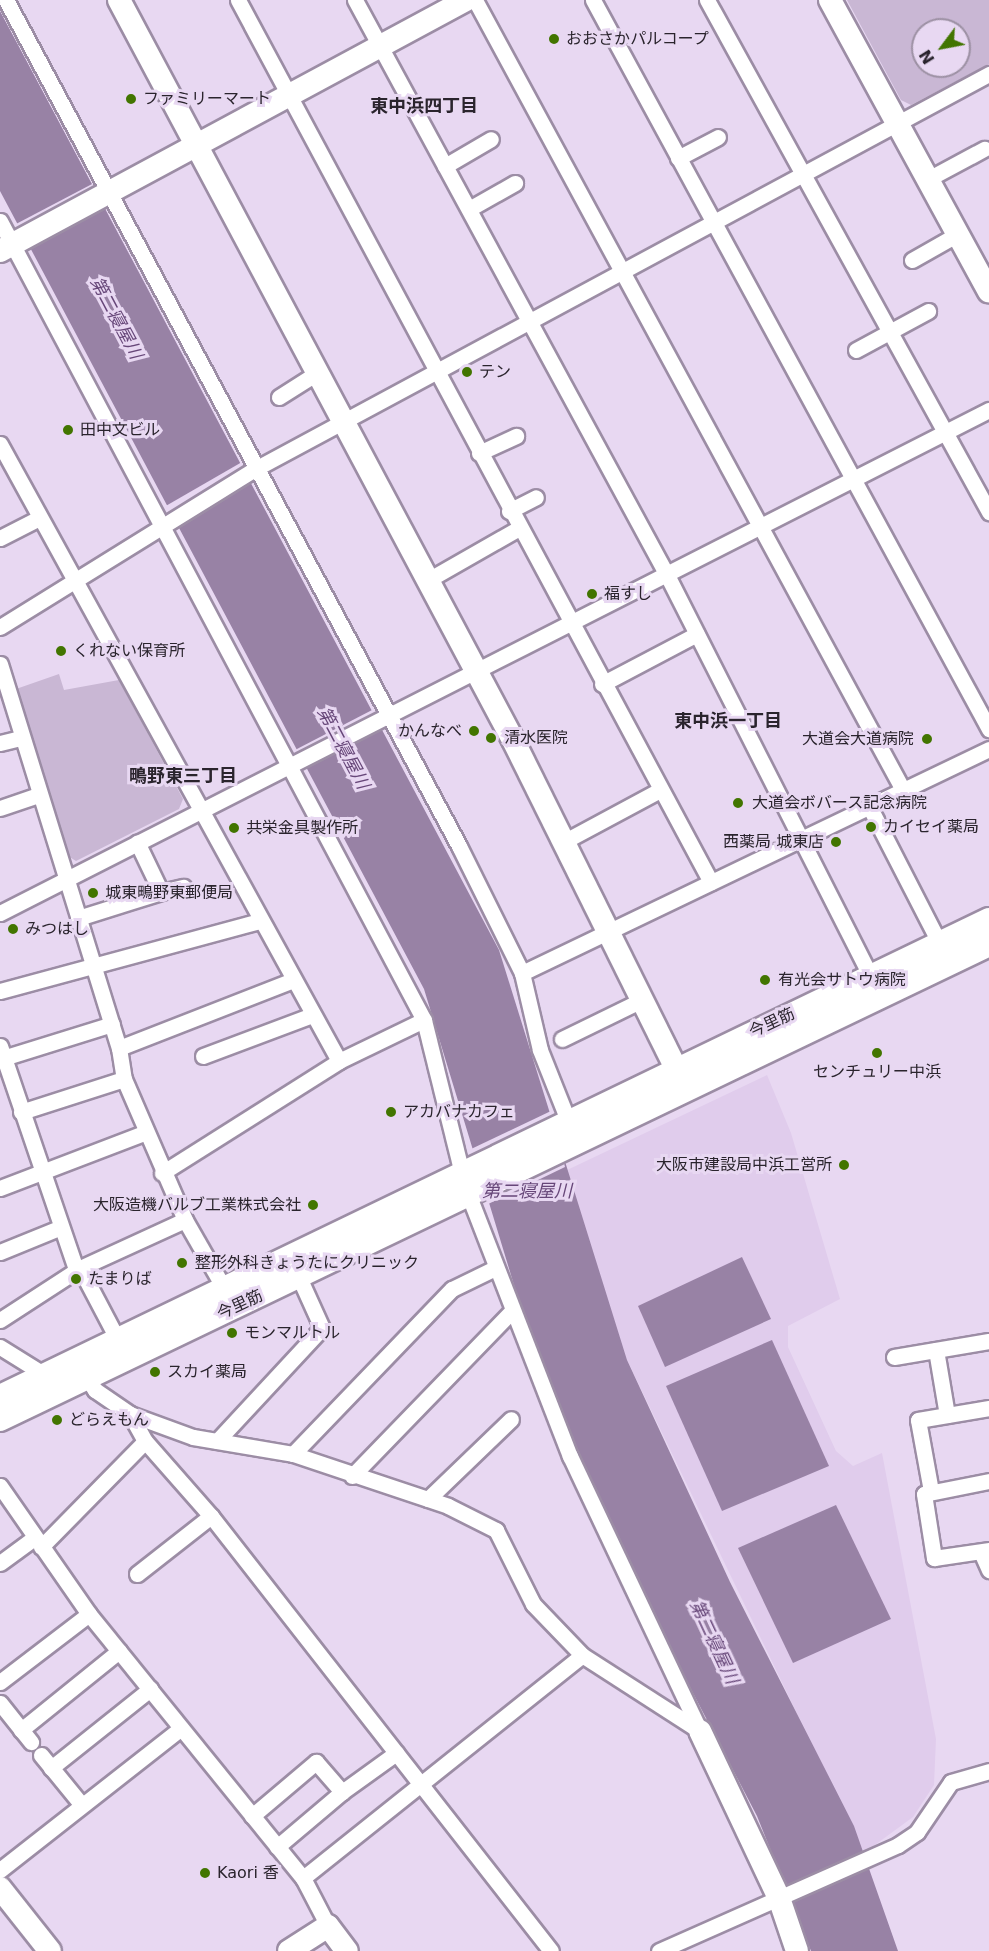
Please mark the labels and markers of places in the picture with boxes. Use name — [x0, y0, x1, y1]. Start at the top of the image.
place label: おおさかパルコープ — [566, 29, 710, 49]
marker: おおさかパルコープ — [547, 32, 561, 46]
place label: ファミリーマート — [143, 89, 271, 109]
marker: ファミリーマート — [124, 92, 138, 106]
place label: テン — [479, 362, 511, 382]
marker: テン — [460, 365, 474, 379]
place label: 田中文ビル — [80, 420, 160, 440]
marker: 田中文ビル — [61, 423, 75, 437]
place label: 福すし — [604, 584, 652, 604]
marker: 福すし — [585, 587, 599, 601]
place label: くれない保育所 — [73, 641, 185, 661]
marker: くれない保育所 — [54, 644, 68, 658]
place label: かんなべ — [398, 721, 462, 741]
marker: かんなべ — [467, 724, 481, 738]
place label: 清水医院 — [504, 728, 568, 748]
marker: 清水医院 — [482, 729, 500, 747]
place label: 大道会大道病院 — [802, 729, 914, 749]
marker: 大道会大道病院 — [918, 730, 936, 748]
place label: 大道会ボバース記念病院 — [752, 793, 928, 813]
marker: 大道会ボバース記念病院 — [729, 794, 747, 812]
place label: カイセイ薬局 — [883, 817, 979, 837]
place label: 共栄金具製作所 — [246, 818, 358, 838]
marker: カイセイ薬局 — [864, 820, 878, 834]
marker: 共栄金具製作所 — [227, 821, 241, 835]
place label: 西薬局 城東店 — [723, 832, 824, 852]
marker: 西薬局 城東店 — [829, 835, 843, 849]
place label: 城東鴫野東郵便局 — [105, 883, 233, 903]
marker: 城東鴫野東郵便局 — [86, 886, 100, 900]
place label: みつはし — [25, 919, 89, 939]
marker: みつはし — [6, 922, 20, 936]
place label: 有光会サトウ病院 — [778, 970, 906, 990]
marker: 有光会サトウ病院 — [756, 971, 774, 989]
marker: センチュリー中浜 — [870, 1046, 884, 1060]
place label: センチュリー中浜 — [813, 1062, 941, 1082]
place label: アカバナカフェ — [403, 1102, 515, 1122]
marker: アカバナカフェ — [384, 1105, 398, 1119]
place label: 大阪市建設局中浜工営所 — [656, 1155, 832, 1175]
marker: 大阪市建設局中浜工営所 — [837, 1158, 851, 1172]
place label: 大阪造機バルブ工業株式会社 — [93, 1195, 301, 1215]
marker: 大阪造機バルブ工業株式会社 — [306, 1198, 320, 1212]
place label: 整形外科きょうたにクリニック — [195, 1253, 419, 1273]
marker: 整形外科きょうたにクリニック — [173, 1254, 191, 1272]
place label: たまりば — [88, 1269, 152, 1289]
marker: たまりば — [69, 1272, 83, 1286]
place label: モンマルトル — [244, 1323, 340, 1343]
marker: モンマルトル — [225, 1326, 239, 1340]
place label: スカイ薬局 — [167, 1362, 247, 1382]
marker: スカイ薬局 — [148, 1365, 162, 1379]
place label: どらえもん — [69, 1410, 149, 1430]
marker: どらえもん — [50, 1413, 64, 1427]
place label: Kaori 香 — [217, 1863, 279, 1883]
marker: Kaori 香 — [198, 1866, 212, 1880]

